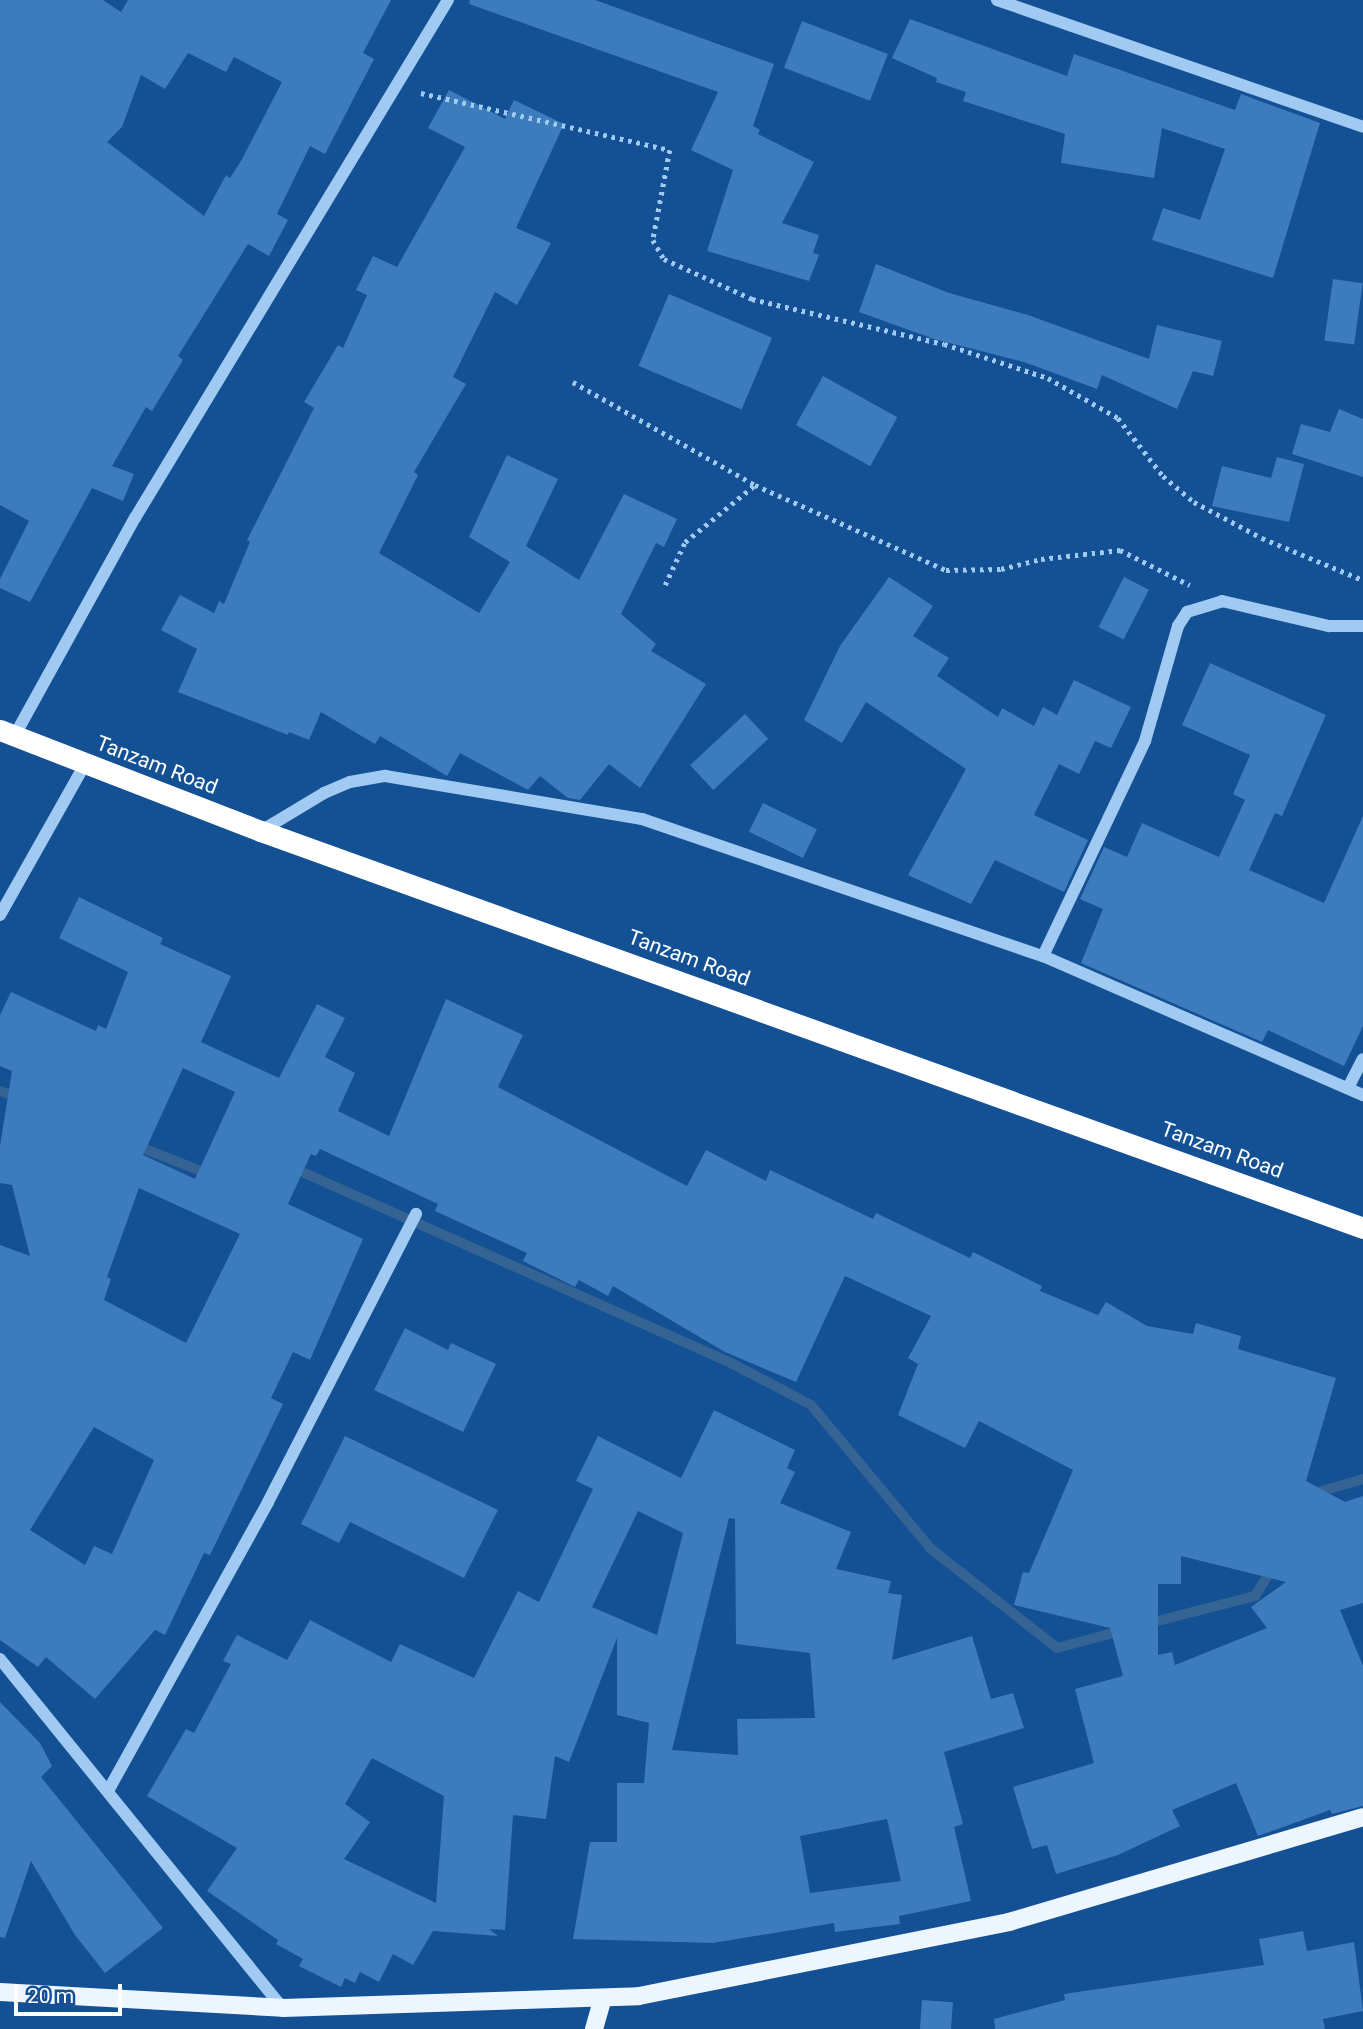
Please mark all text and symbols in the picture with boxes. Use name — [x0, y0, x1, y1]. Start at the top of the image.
street label: Tanzam Road — [93, 730, 221, 800]
street label: Tanzam Road — [625, 924, 753, 992]
street label: Tanzam Road — [1158, 1116, 1286, 1184]
scale bar — [18, 1969, 126, 2013]
text: 20 m — [27, 1984, 74, 2008]

